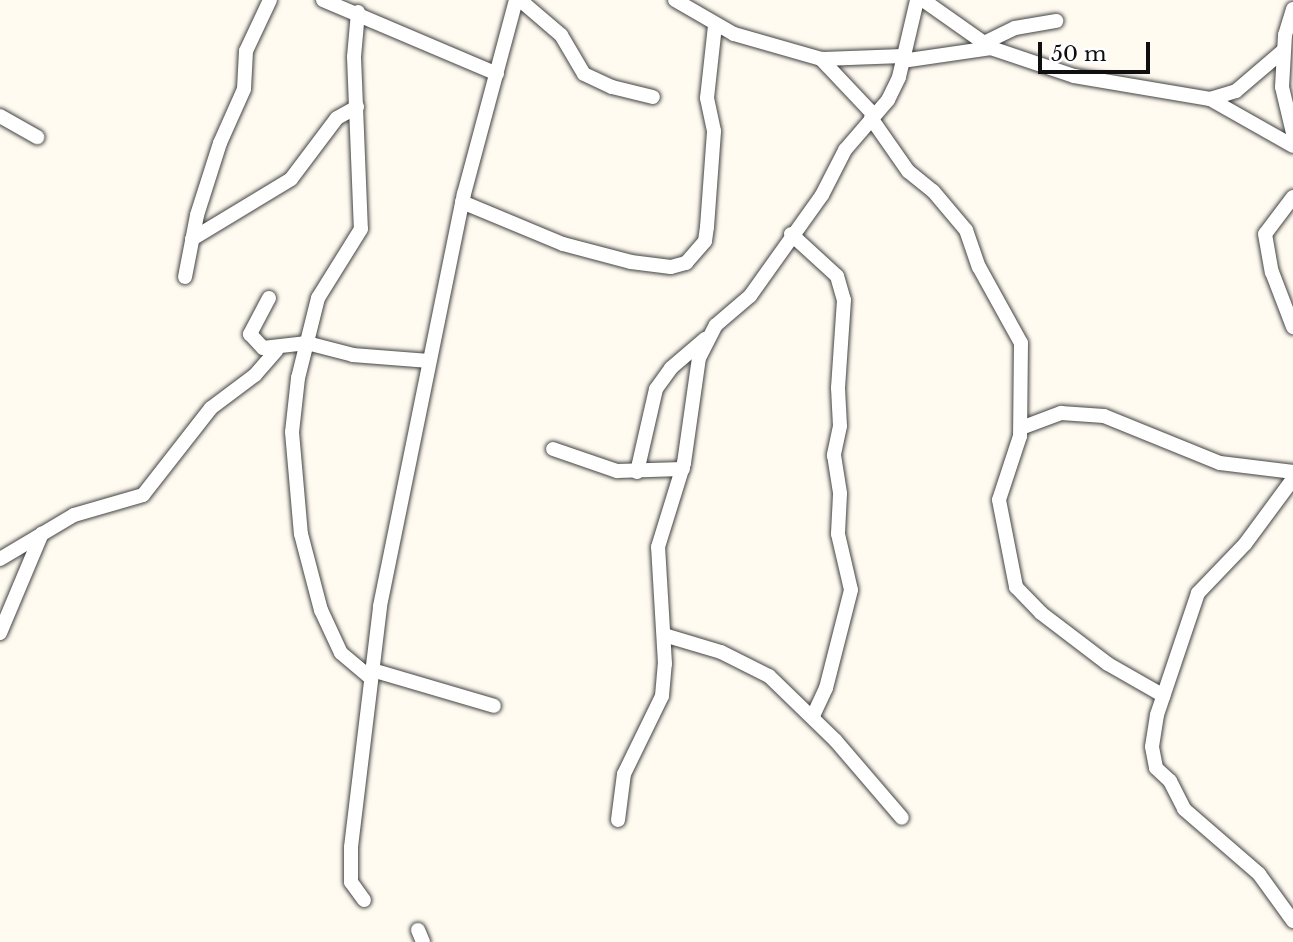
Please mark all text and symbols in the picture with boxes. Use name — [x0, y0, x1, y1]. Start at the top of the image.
scale bar — [1041, 28, 1153, 72]
text: 50 m — [1051, 41, 1106, 67]

